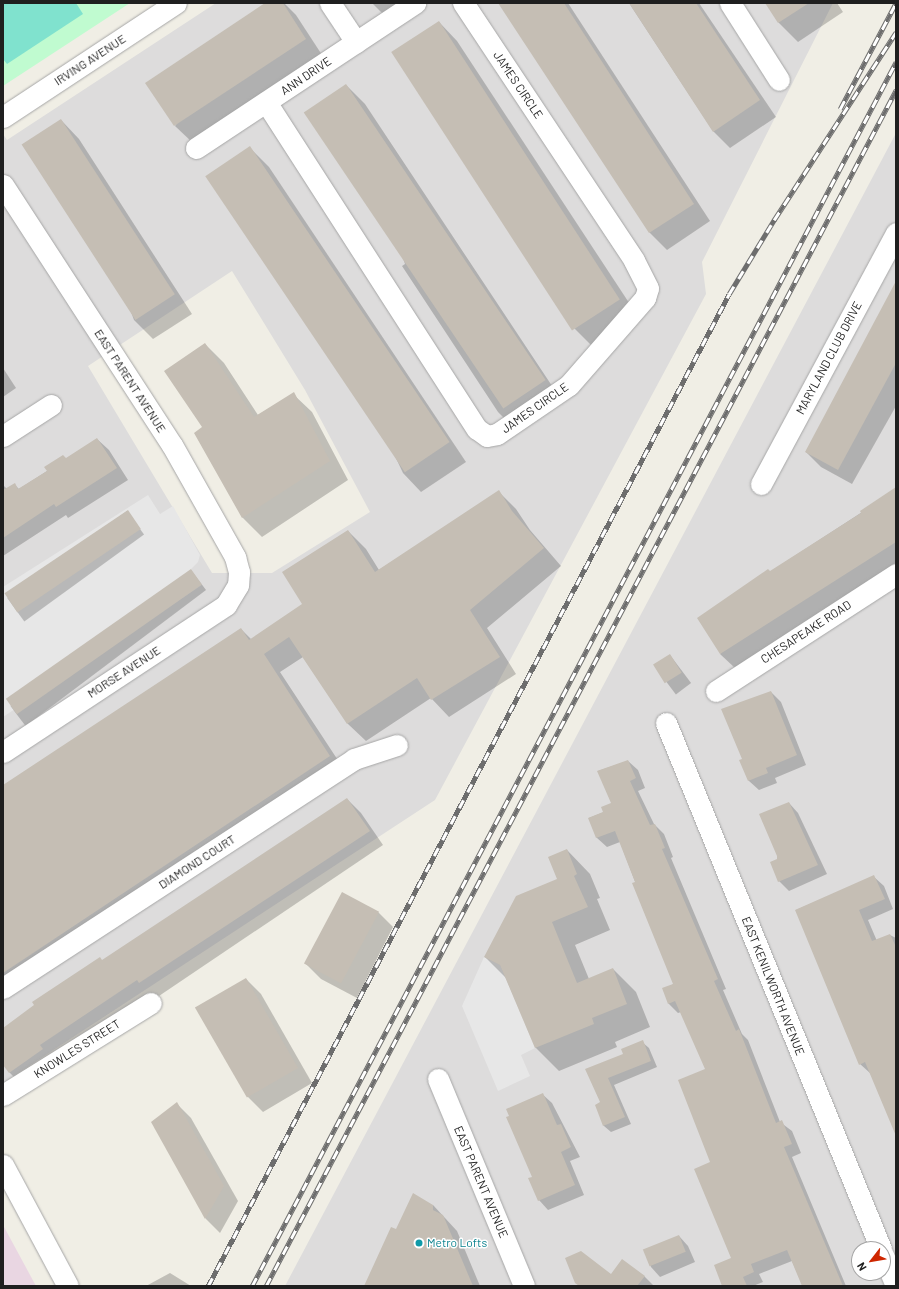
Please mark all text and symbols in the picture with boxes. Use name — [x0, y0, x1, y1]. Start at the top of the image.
street label: IRVING AVENUE — [52, 32, 128, 88]
street label: JAMES CIRCLE — [490, 48, 546, 122]
street label: ANN DRIVE — [278, 54, 334, 98]
street label: MARYLAND CLUB DRIVE — [793, 299, 865, 417]
street label: EAST PARENT AVENUE — [91, 327, 169, 435]
street label: JAMES CIRCLE — [499, 380, 571, 436]
street label: CHESAPEAKE ROAD — [758, 597, 854, 667]
street label: MORSE AVENUE — [85, 643, 163, 701]
street label: DIAMOND COURT — [156, 832, 238, 892]
street label: EAST KENILWORTH AVENUE — [739, 914, 807, 1058]
street label: KNOWLES STREET — [31, 1017, 123, 1081]
street label: EAST PARENT AVENUE — [451, 1124, 511, 1240]
place label: Metro Lofts — [427, 1236, 487, 1250]
marker: Metro Lofts — [414, 1238, 424, 1248]
north arrow — [851, 1241, 891, 1281]
text: N — [854, 1260, 869, 1273]

